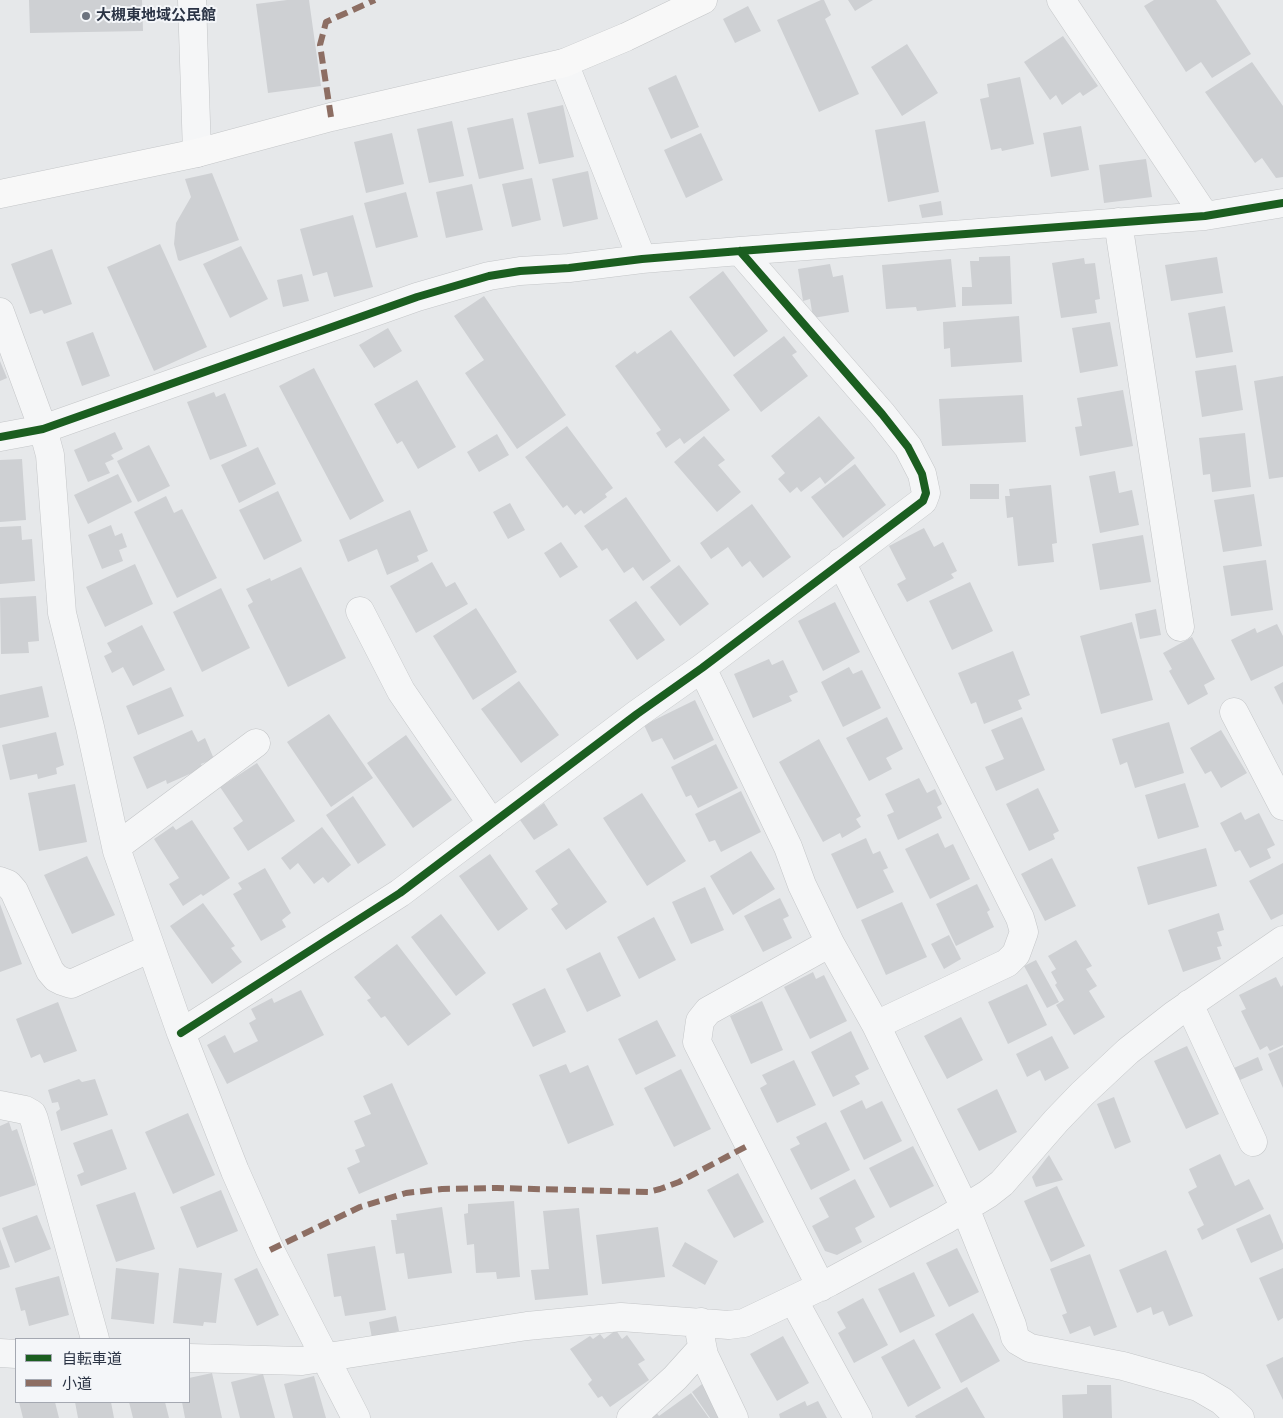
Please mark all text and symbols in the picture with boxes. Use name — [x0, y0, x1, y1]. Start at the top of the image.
place label: 大槻東地域公民館 — [96, 7, 216, 25]
marker: 大槻東地域公民館 — [80, 10, 92, 22]
legend — [15, 1338, 190, 1403]
text: 自転車道 — [62, 1349, 122, 1369]
text: 小道 — [62, 1374, 92, 1394]

